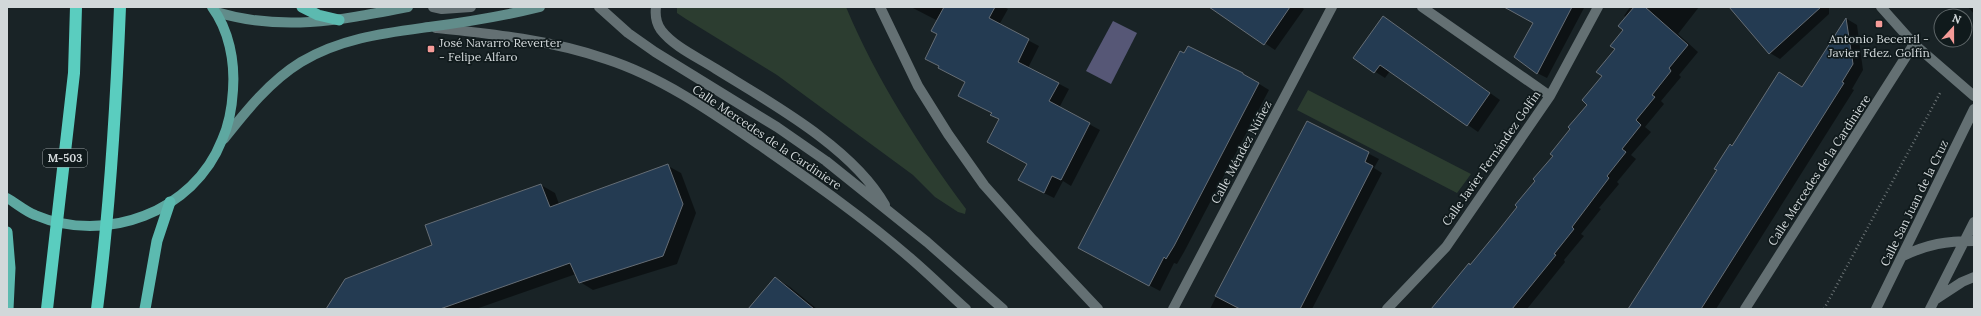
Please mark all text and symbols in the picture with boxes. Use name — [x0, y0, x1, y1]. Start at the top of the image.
north arrow — [1933, 8, 1973, 48]
text: N — [1950, 11, 1964, 27]
marker: Antonio Becerril - Javier Fdez. Golfín — [1874, 19, 1884, 29]
place label: Antonio Becerril - Javier Fdez. Golfín — [1827, 31, 1930, 60]
place label: José Navarro Reverter - Felipe Alfaro — [438, 35, 562, 64]
marker: José Navarro Reverter - Felipe Alfaro — [426, 44, 436, 54]
street label: Calle Mercedes de la Cardiniere — [689, 81, 845, 193]
street label: Calle Javier Fernández Golfín — [1438, 87, 1544, 229]
street label: Calle Mercedes de la Cardiniere — [1765, 91, 1874, 248]
street label: Calle Méndez Núñez — [1207, 98, 1275, 206]
street label: Calle San Juan de la Cruz — [1877, 137, 1951, 269]
road number: M-503 — [43, 149, 87, 167]

